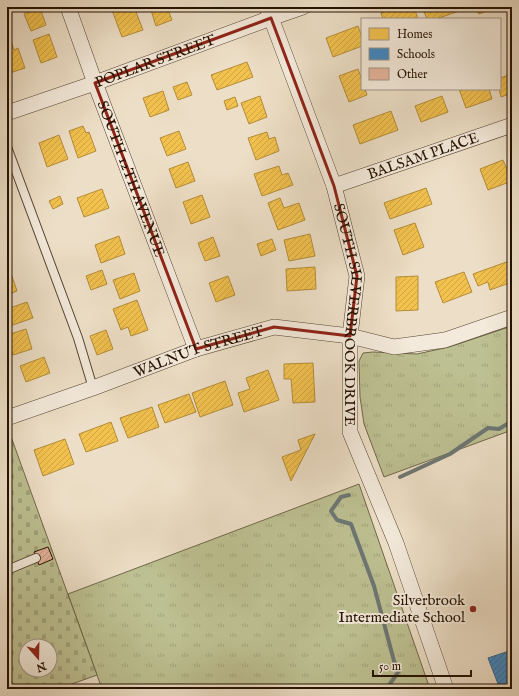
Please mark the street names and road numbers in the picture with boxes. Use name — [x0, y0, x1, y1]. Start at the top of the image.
street label: POPLAR STREET — [92, 30, 218, 92]
street label: SOUTH 12TH AVENUE — [93, 98, 169, 260]
street label: BALSAM PLACE — [365, 128, 481, 184]
street label: SOUTH SILVERBROOK DRIVE — [329, 201, 366, 426]
street label: WALNUT STREET — [131, 321, 266, 382]

